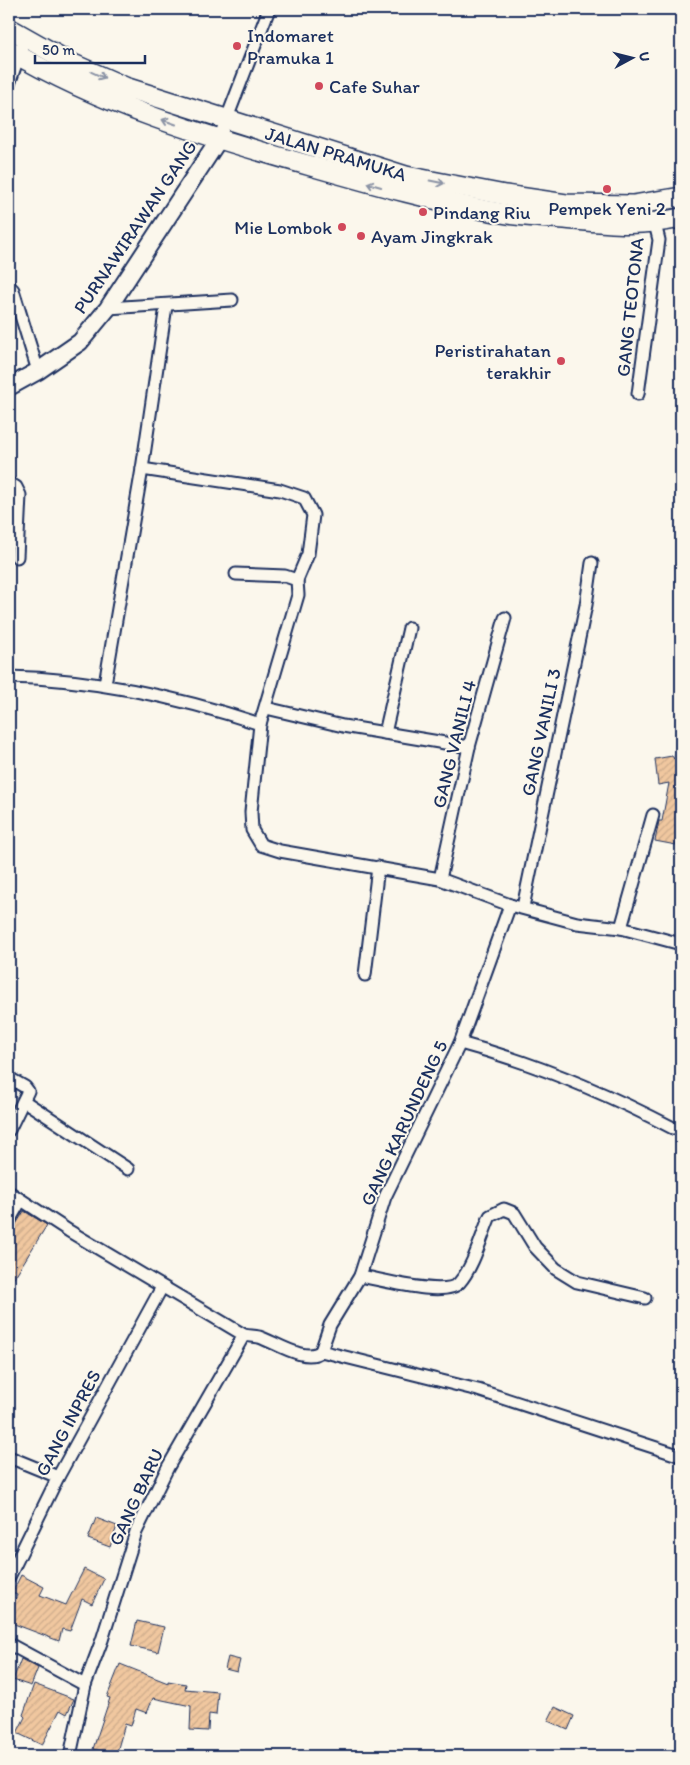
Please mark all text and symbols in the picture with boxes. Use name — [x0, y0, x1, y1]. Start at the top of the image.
place label: Indomaret Pramuka 1 — [247, 24, 334, 69]
scale bar — [35, 32, 145, 64]
north arrow — [608, 32, 658, 82]
marker: Indomaret Pramuka 1 — [231, 40, 243, 52]
text: 50 m — [42, 41, 75, 59]
text: U — [635, 51, 653, 62]
one-way arrow — [90, 71, 105, 81]
place label: Cafe Suhar — [329, 75, 420, 98]
marker: Cafe Suhar — [313, 80, 325, 92]
one-way arrow — [162, 117, 177, 126]
street label: JALAN PRAMUKA — [263, 122, 409, 186]
street label: PURNAWIRAWAN GANG — [68, 136, 202, 318]
one-way arrow — [428, 177, 444, 187]
one-way arrow — [367, 179, 383, 189]
marker: Pempek Yeni 2 — [601, 183, 613, 195]
place label: Pempek Yeni 2 — [548, 197, 666, 220]
place label: Pindang Riu — [433, 201, 531, 224]
marker: Pindang Riu — [417, 206, 429, 218]
place label: Mie Lombok — [234, 216, 332, 239]
marker: Mie Lombok — [336, 221, 348, 233]
place label: Ayam Jingkrak — [371, 225, 493, 248]
marker: Ayam Jingkrak — [355, 230, 367, 242]
street label: GANG TEOTONA — [611, 236, 649, 378]
place label: Peristirahatan terakhir — [435, 339, 552, 384]
marker: Peristirahatan terakhir — [555, 355, 567, 367]
street label: GANG VANILI 3 — [516, 666, 566, 798]
street label: GANG VANILI 4 — [427, 678, 481, 810]
street label: GANG KARUNDENG 5 — [356, 1036, 452, 1209]
street label: GANG INPRES — [30, 1366, 106, 1480]
street label: GANG BARU — [104, 1445, 168, 1549]

